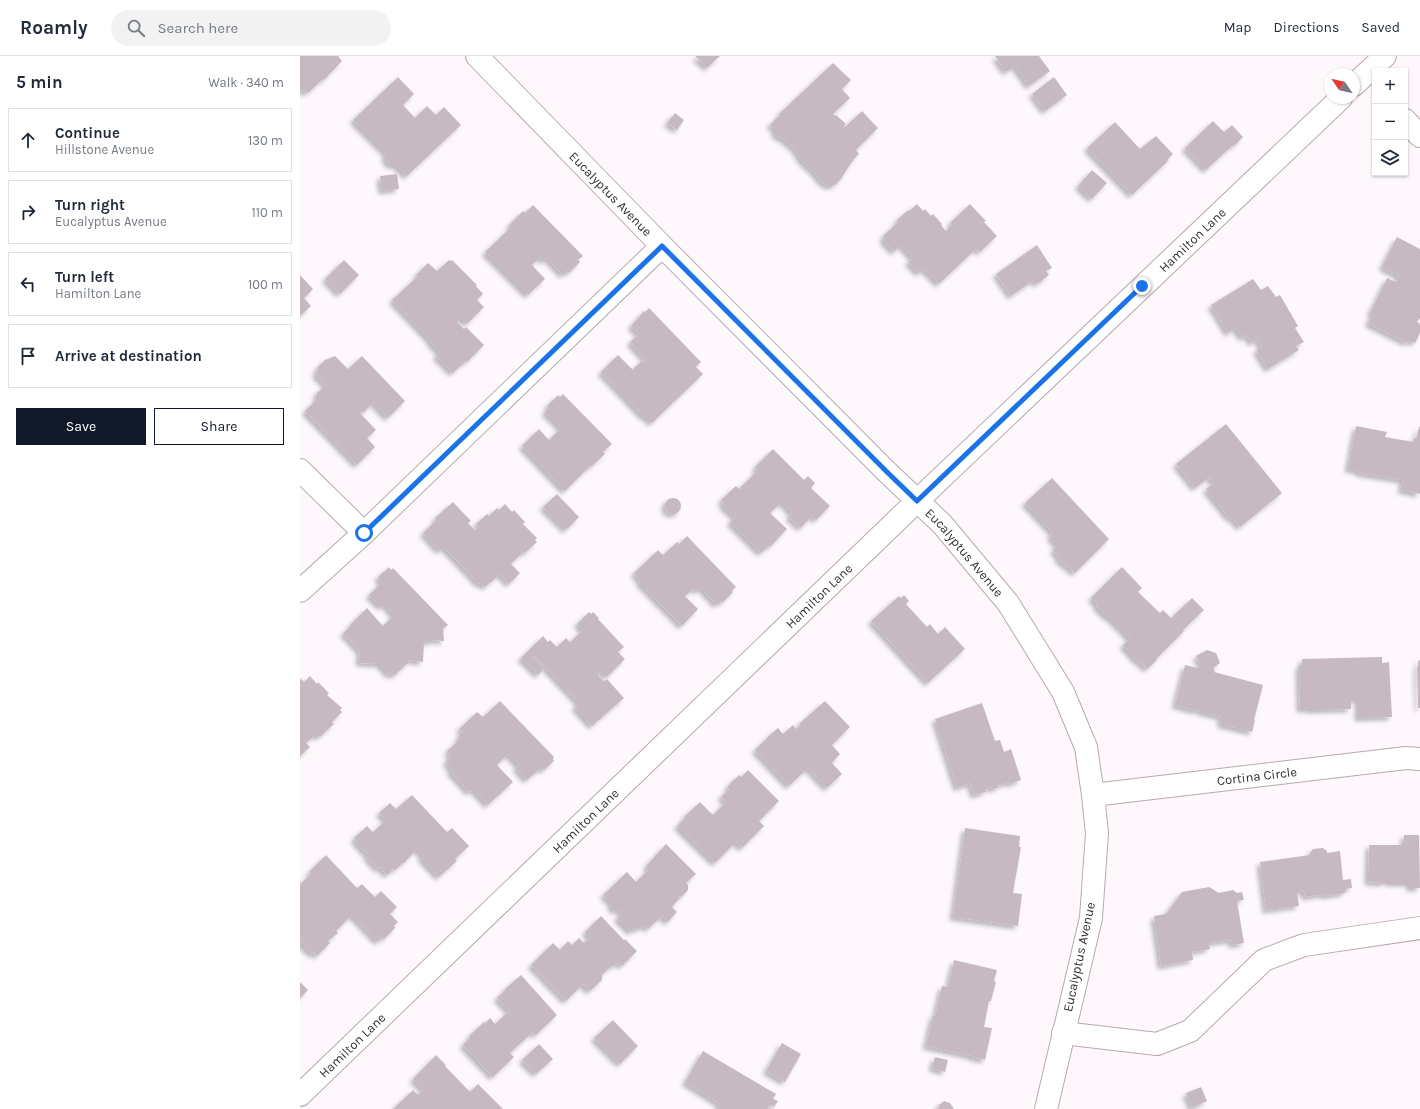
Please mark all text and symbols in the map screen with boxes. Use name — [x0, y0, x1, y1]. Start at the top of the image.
search box — [111, 10, 391, 46]
text: Roamly — [20, 17, 87, 39]
icon: search — [125, 17, 147, 39]
text: Search here — [157, 19, 238, 37]
text: Map — [1224, 19, 1252, 36]
text: Directions — [1274, 19, 1339, 36]
text: Saved — [1361, 19, 1400, 36]
north arrow — [1324, 68, 1360, 104]
map controls — [1372, 68, 1408, 176]
button: + — [1372, 68, 1408, 104]
text: 5 min — [16, 72, 63, 92]
text: Walk · 340 m — [208, 75, 284, 90]
button: − — [1372, 104, 1408, 140]
text: Continue — [55, 124, 120, 142]
icon: ahead — [17, 129, 39, 151]
text: 130 m — [248, 133, 283, 148]
button: layers — [1372, 140, 1408, 176]
text: Hillstone Avenue — [55, 142, 154, 157]
street label: Eucalyptus Avenue — [567, 148, 656, 239]
text: Turn right — [55, 196, 125, 214]
icon: right — [17, 201, 39, 223]
street label: Hamilton Lane — [1156, 204, 1229, 275]
text: 110 m — [251, 205, 283, 220]
text: Eucalyptus Avenue — [55, 214, 167, 229]
text: Turn left — [55, 268, 114, 286]
icon: left — [17, 273, 39, 295]
text: 100 m — [248, 277, 283, 292]
route end — [1133, 277, 1151, 295]
text: Hamilton Lane — [55, 286, 141, 301]
icon: arrive — [17, 345, 39, 367]
text: Arrive at destination — [55, 347, 202, 365]
button: Save — [16, 408, 146, 445]
button: Share — [154, 408, 284, 445]
street label: Eucalyptus Avenue — [922, 505, 1007, 600]
route start — [355, 524, 373, 542]
street label: Hamilton Lane — [782, 560, 855, 631]
street label: Cortina Circle — [1216, 763, 1298, 788]
street label: Hamilton Lane — [549, 785, 622, 856]
street label: Eucalyptus Avenue — [1060, 900, 1098, 1013]
street label: Hamilton Lane — [316, 1010, 388, 1080]

